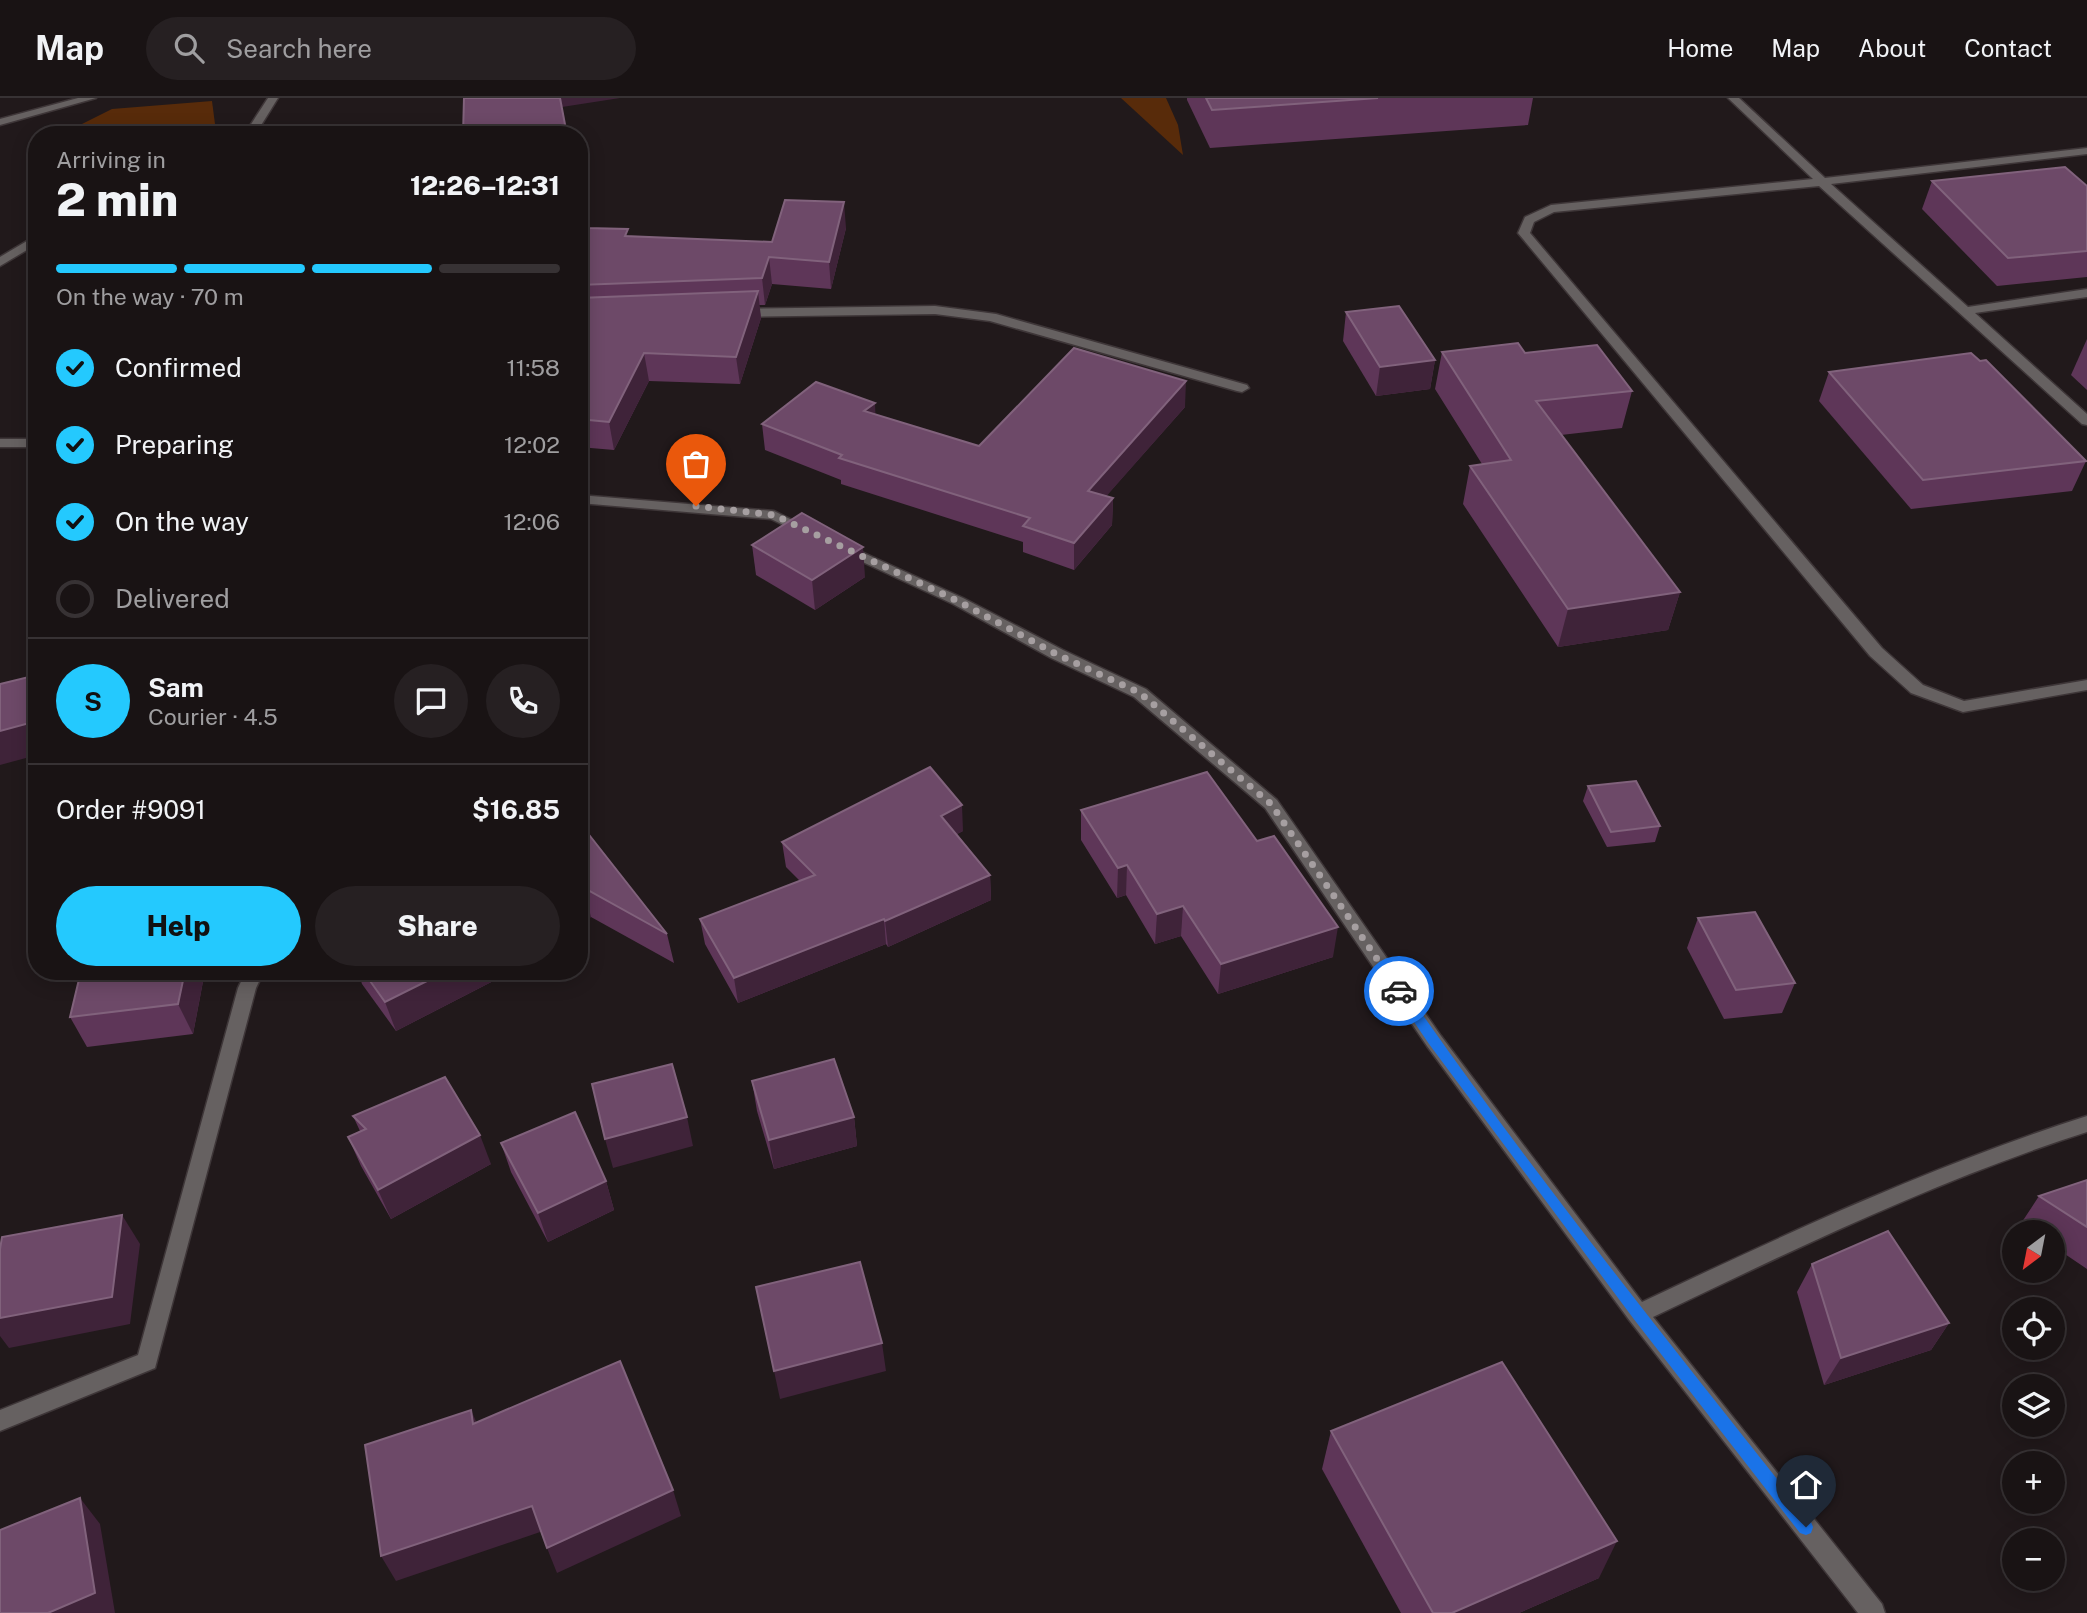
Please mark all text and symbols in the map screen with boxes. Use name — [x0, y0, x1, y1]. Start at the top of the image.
search box — [146, 17, 636, 80]
text: Map — [35, 29, 104, 67]
icon: search — [170, 29, 208, 67]
text: Search here — [226, 33, 372, 64]
text: Home — [1667, 34, 1733, 62]
text: Map — [1771, 34, 1820, 62]
text: About — [1858, 34, 1926, 62]
text: Contact — [1964, 34, 2052, 62]
text: Arriving in — [56, 146, 166, 173]
text: 12:26–12:31 — [410, 170, 560, 201]
text: 2 min — [56, 172, 178, 226]
text: On the way · 70 m — [56, 283, 244, 310]
icon: check — [56, 349, 94, 387]
text: Confirmed — [115, 352, 242, 383]
text: 11:58 — [506, 354, 560, 381]
icon: check — [56, 426, 94, 464]
text: Preparing — [115, 429, 234, 460]
text: 12:02 — [504, 431, 560, 458]
pin — [666, 434, 726, 506]
icon: bag — [677, 445, 715, 483]
icon: check — [56, 503, 94, 541]
text: On the way — [115, 506, 249, 537]
text: 12:06 — [504, 508, 560, 535]
text: Delivered — [115, 583, 230, 614]
button: chat — [394, 664, 468, 738]
button: phone — [486, 664, 560, 738]
text: Sam — [148, 672, 204, 703]
text: S — [84, 686, 102, 717]
text: Courier · 4.5 — [148, 703, 278, 730]
text: Order #9091 — [56, 794, 206, 825]
text: $16.85 — [472, 794, 560, 825]
button: Help — [56, 886, 301, 966]
button: Share — [315, 886, 560, 966]
courier — [1364, 956, 1434, 1026]
icon: car — [1380, 972, 1418, 1010]
north arrow — [2002, 1220, 2065, 1283]
map controls — [2002, 1220, 2065, 1591]
button: locate — [2002, 1297, 2065, 1360]
button: layers — [2002, 1374, 2065, 1437]
button: + — [2002, 1451, 2065, 1514]
pin — [1776, 1455, 1836, 1527]
icon: home — [1787, 1466, 1825, 1504]
button: − — [2002, 1528, 2065, 1591]

